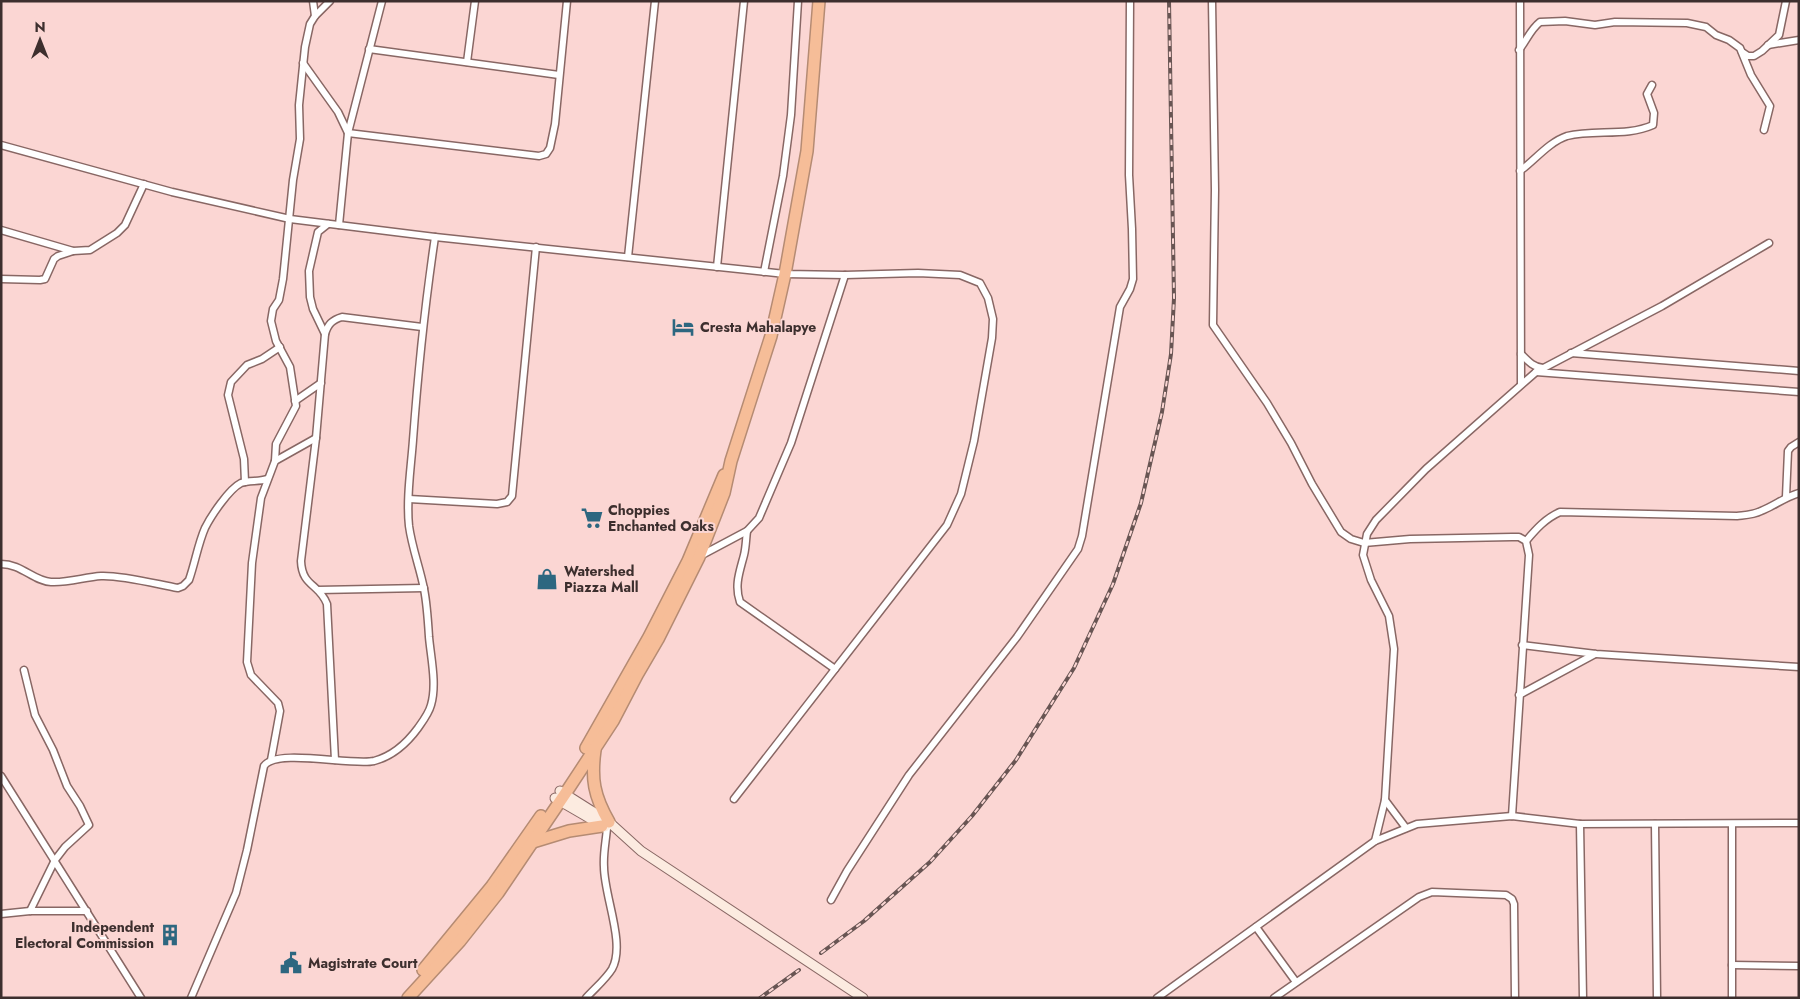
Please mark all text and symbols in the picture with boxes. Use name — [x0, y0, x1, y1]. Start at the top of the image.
north arrow — [15, 15, 65, 65]
text: N — [34, 17, 46, 37]
hotel icon: Cresta Mahalapye — [670, 314, 696, 340]
place label: Cresta Mahalapye — [700, 317, 816, 337]
place label: Choppies Enchanted Oaks — [608, 500, 714, 536]
supermarket icon: Choppies Enchanted Oaks — [579, 505, 605, 531]
place label: Watershed Piazza Mall — [564, 561, 639, 597]
shop icon: Watershed Piazza Mall — [534, 566, 560, 592]
place label: Independent Electoral Commission — [15, 917, 155, 953]
building icon: Independent Electoral Commission — [157, 922, 183, 948]
public building icon: Magistrate Court — [278, 950, 304, 976]
place label: Magistrate Court — [308, 953, 418, 973]

